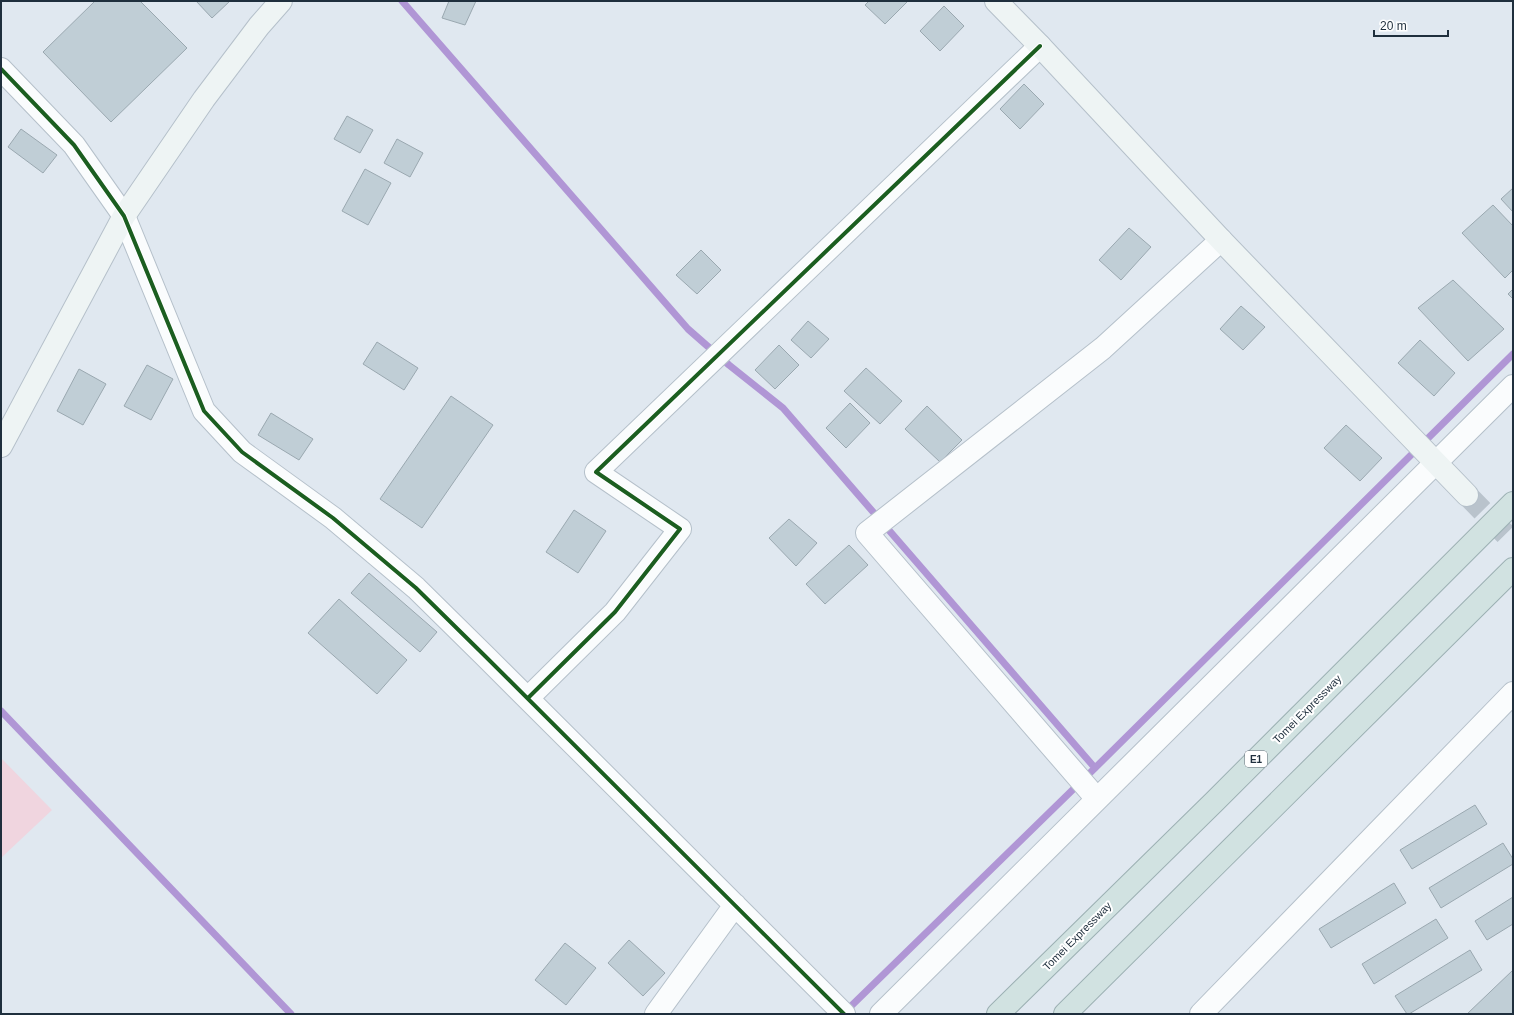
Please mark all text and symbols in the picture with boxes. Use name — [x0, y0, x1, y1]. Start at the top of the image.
scale bar — [1374, 12, 1448, 38]
text: 20 m — [1380, 19, 1407, 33]
street label: Tomei Expressway — [1270, 672, 1344, 746]
road number: E1 — [1245, 751, 1267, 767]
street label: Tomei Expressway — [1040, 899, 1114, 973]

